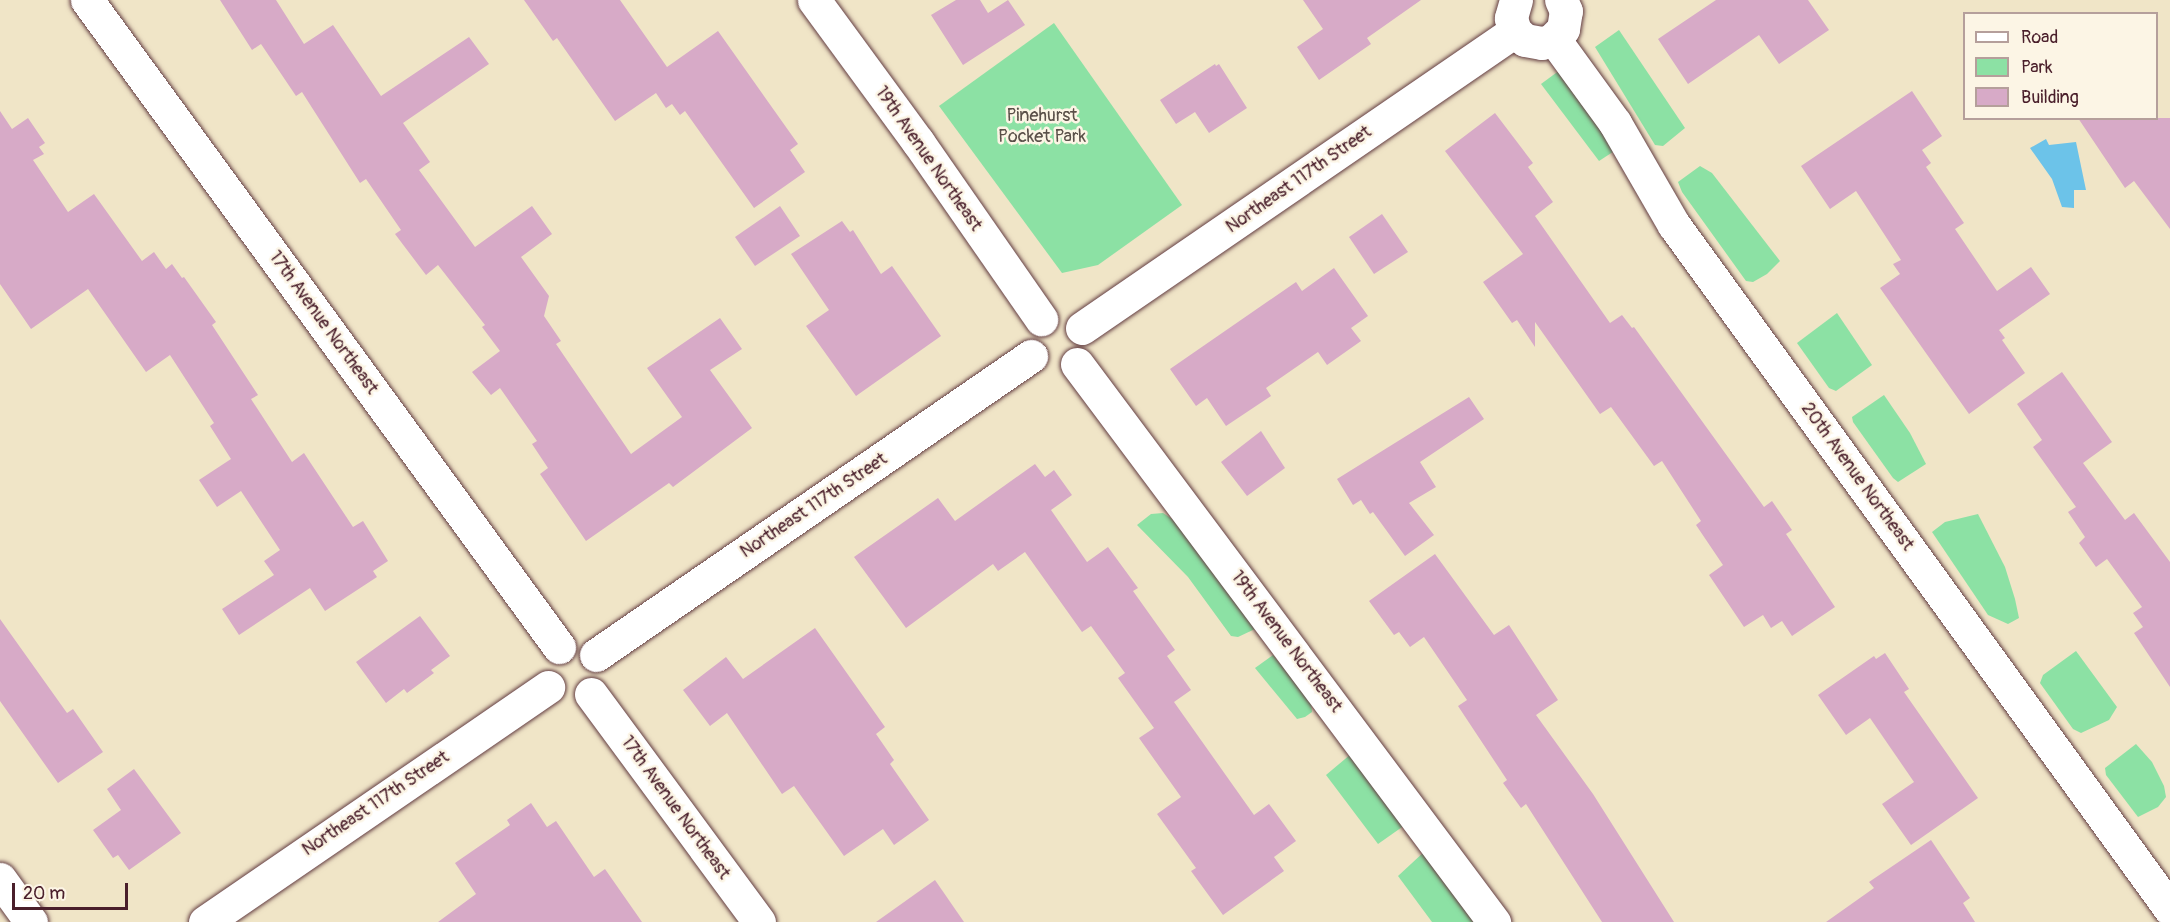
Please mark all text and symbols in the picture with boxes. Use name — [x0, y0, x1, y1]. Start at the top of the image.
legend — [1963, 12, 2158, 120]
text: Road — [2021, 26, 2058, 49]
text: Park — [2021, 56, 2053, 79]
street label: 19th Avenue Northeast — [870, 83, 986, 235]
text: Building — [2021, 86, 2079, 109]
park label: Pinehurst Pocket Park — [998, 106, 1086, 148]
street label: Northeast 117th Street — [1222, 122, 1376, 238]
street label: 17th Avenue Northeast — [264, 247, 382, 399]
street label: 20th Avenue Northeast — [1796, 399, 1918, 555]
street label: Northeast 117th Street — [736, 449, 892, 563]
street label: 19th Avenue Northeast — [1226, 567, 1346, 717]
street label: 17th Avenue Northeast — [616, 732, 734, 884]
street label: Northeast 117th Street — [298, 747, 454, 861]
scale bar — [15, 871, 130, 909]
text: 20 m — [23, 882, 65, 905]

